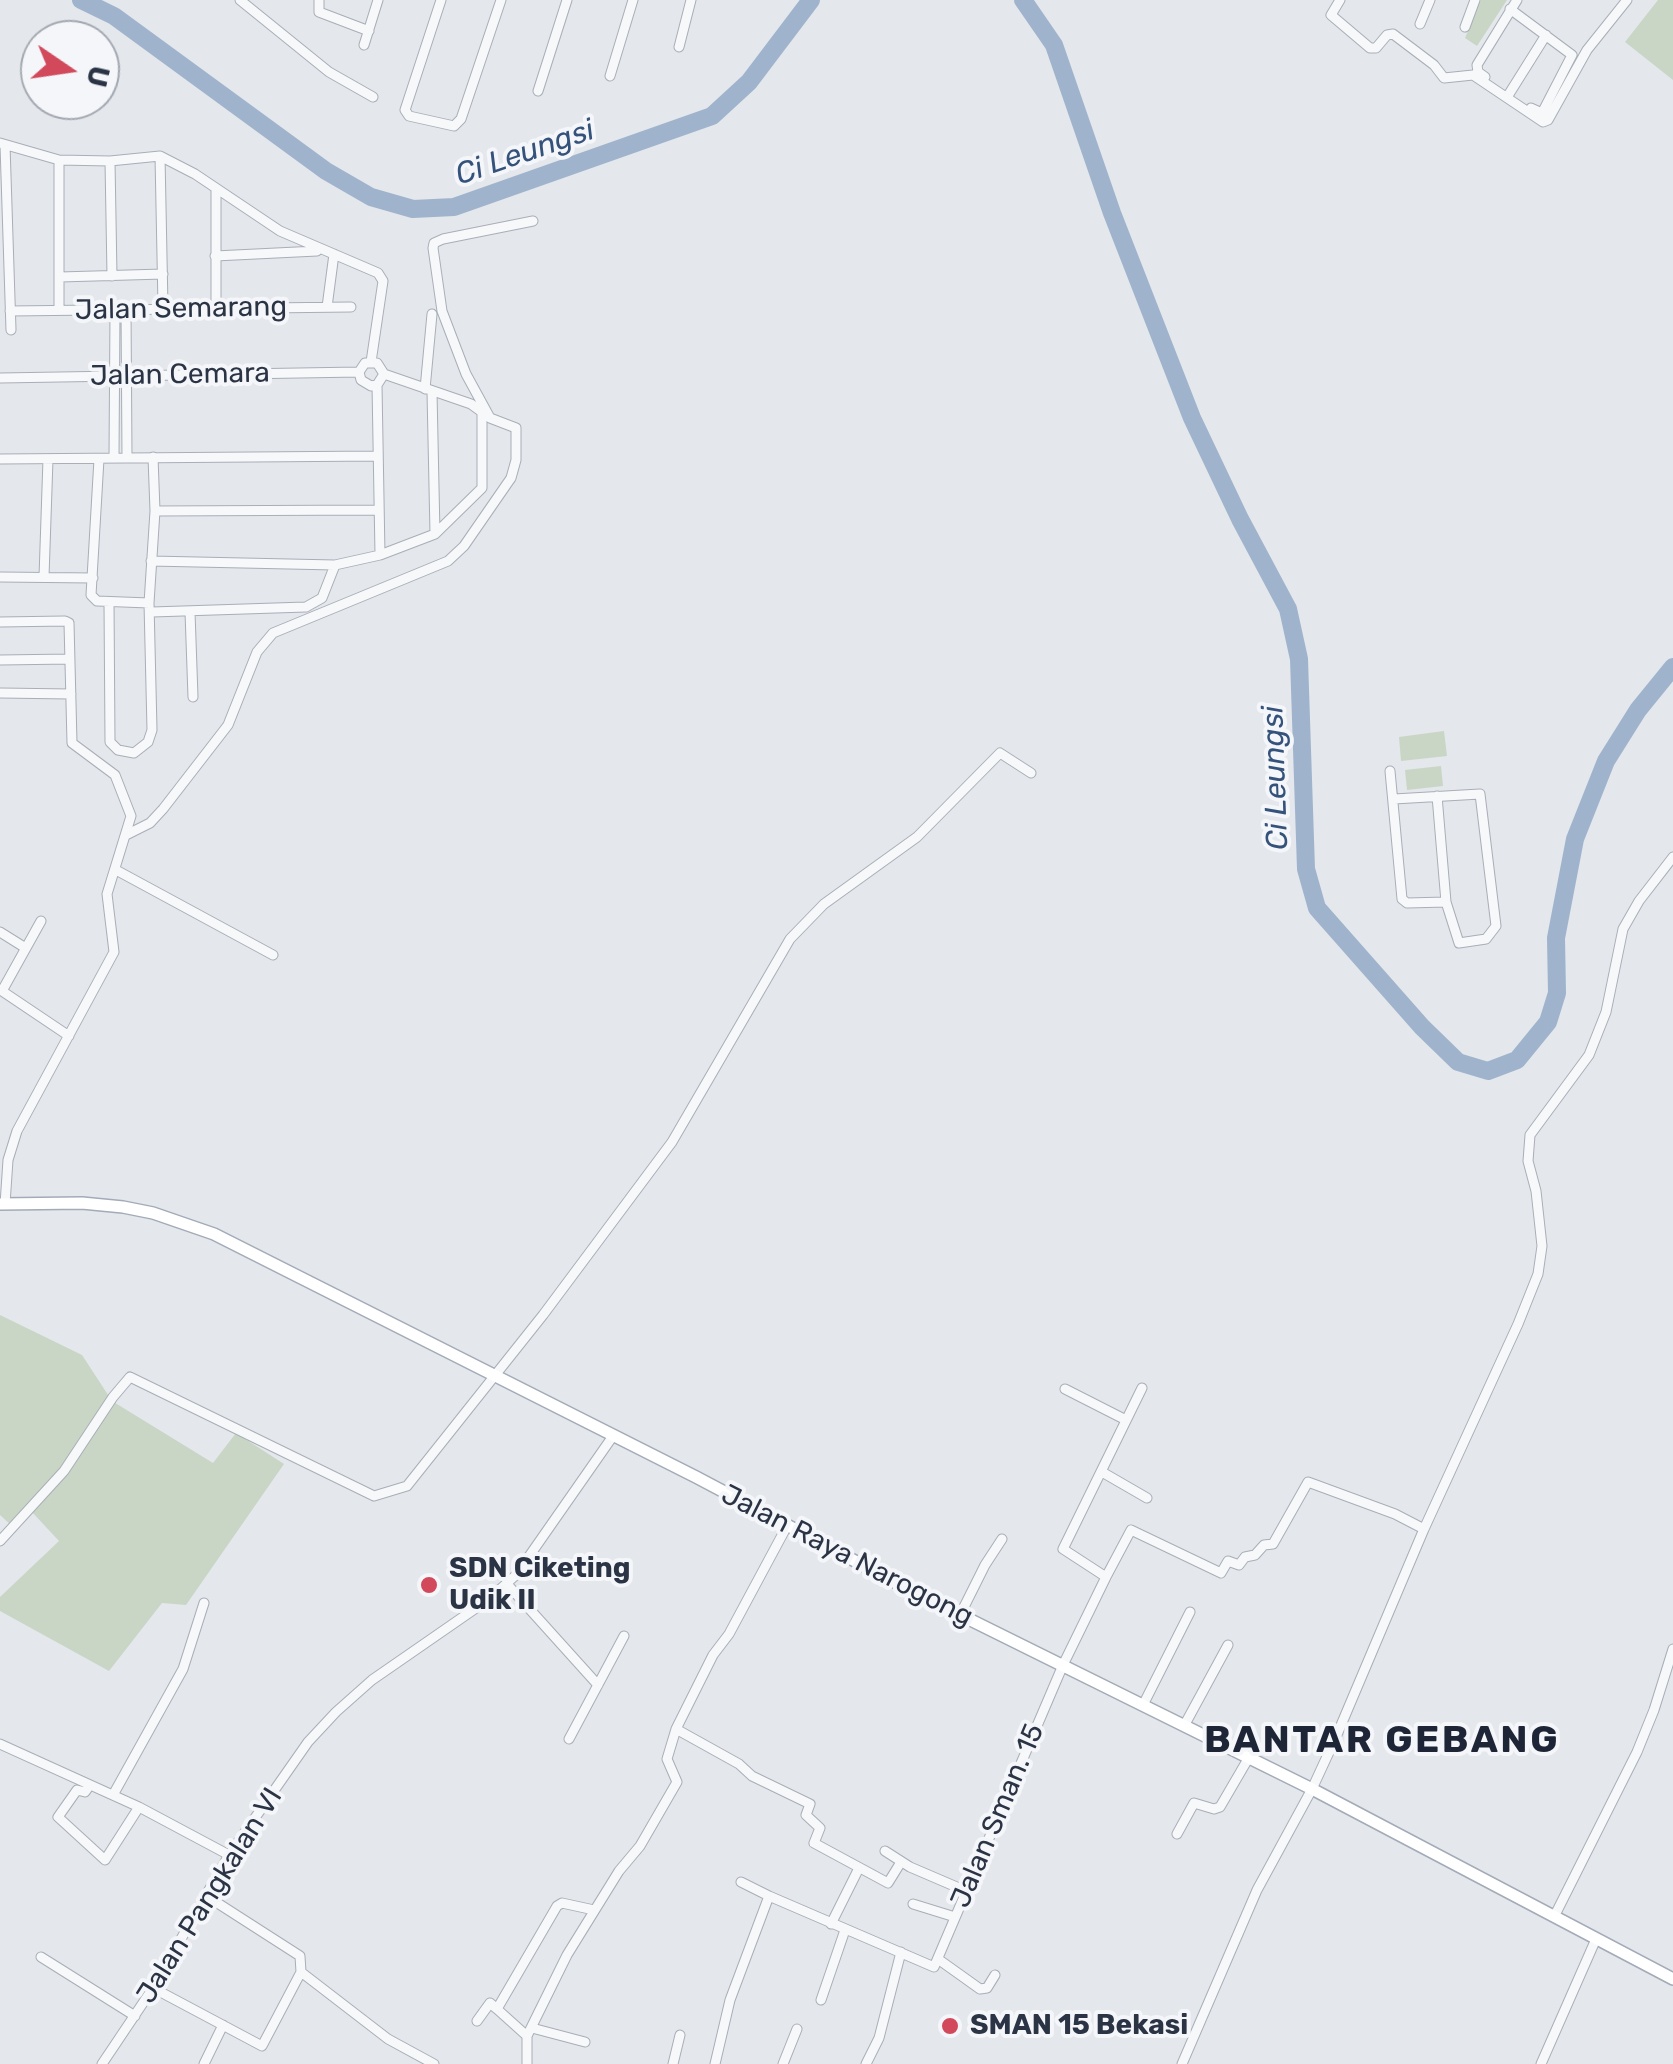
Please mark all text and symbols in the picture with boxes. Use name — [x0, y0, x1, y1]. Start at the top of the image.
north arrow — [20, 20, 120, 120]
text: U — [79, 63, 116, 90]
water label: Ci Leungsi — [451, 112, 599, 194]
street label: Jalan Semarang — [75, 290, 287, 328]
street label: Jalan Cemara — [90, 357, 270, 393]
water label: Ci Leungsi — [1255, 705, 1297, 851]
street label: Jalan Raya Narogong — [716, 1478, 978, 1634]
place label: SDN Ciketing Udik II — [449, 1552, 631, 1618]
marker: SDN Ciketing Udik II — [418, 1574, 440, 1596]
district label: BANTAR GEBANG — [1204, 1718, 1560, 1764]
street label: Jalan Sman. 15 — [944, 1719, 1052, 1913]
street label: Jalan Pangkalan VI — [130, 1782, 290, 2010]
place label: SMAN 15 Bekasi — [970, 2009, 1188, 2043]
marker: SMAN 15 Bekasi — [939, 2015, 961, 2037]

